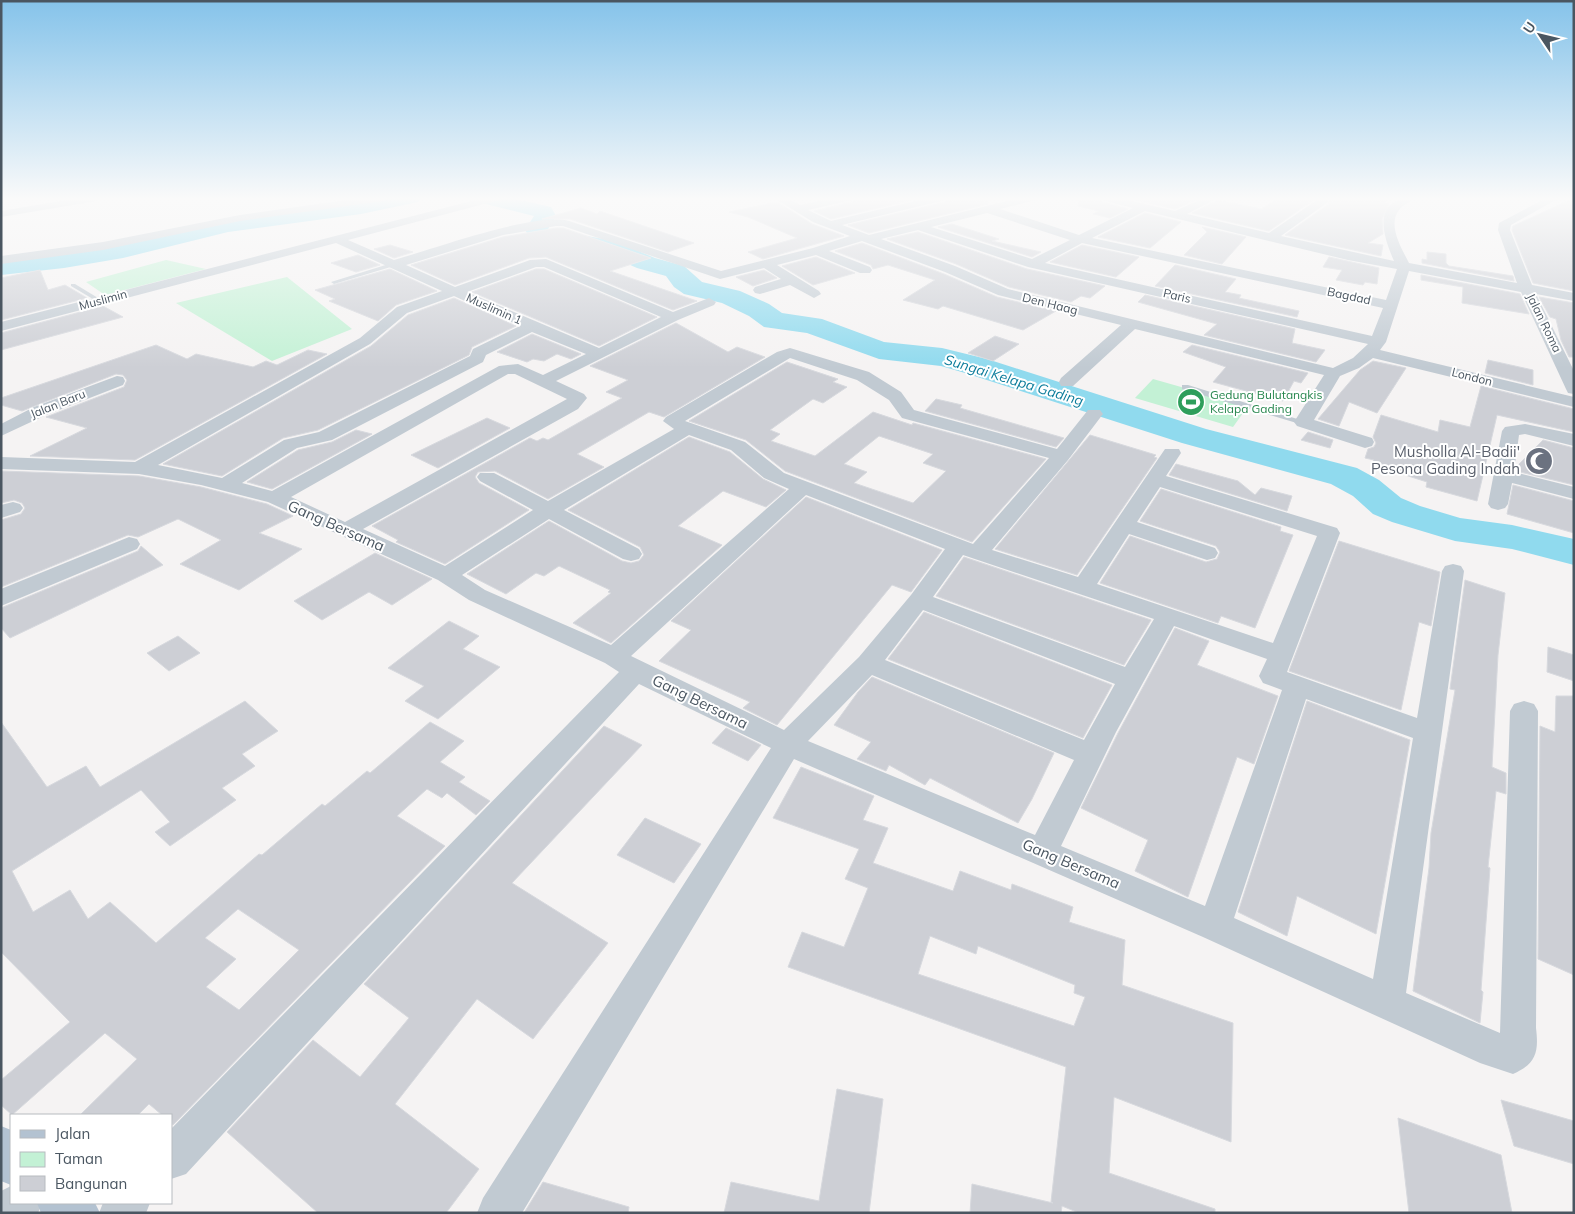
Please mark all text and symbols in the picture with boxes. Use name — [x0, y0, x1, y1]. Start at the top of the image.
north arrow — [1515, 10, 1565, 60]
text: U — [1519, 18, 1540, 37]
street label: Bagdad — [1326, 284, 1372, 307]
street label: Paris — [1162, 285, 1192, 306]
street label: Muslimin — [77, 286, 129, 313]
street label: Den Haag — [1021, 289, 1079, 318]
street label: Muslimin 1 — [464, 290, 524, 328]
street label: Jalan Roma — [1524, 291, 1565, 355]
water label: Sungai Kelapa Gading — [942, 350, 1086, 410]
street label: London — [1450, 364, 1494, 389]
street label: Jalan Baru — [28, 386, 88, 421]
sports icon: Gedung Bulutangkis Kelapa Gading — [1176, 387, 1206, 417]
place label: Gedung Bulutangkis Kelapa Gading — [1210, 387, 1322, 416]
place label: Musholla Al-Badii' Pesona Gading Indah — [1371, 442, 1520, 478]
mosque icon: Musholla Al-Badii' Pesona Gading Indah — [1524, 446, 1554, 476]
street label: Gang Bersama — [285, 496, 388, 555]
street label: Gang Bersama — [649, 670, 751, 733]
street label: Gang Bersama — [1020, 834, 1123, 893]
legend — [10, 1114, 172, 1204]
text: Jalan — [55, 1124, 90, 1143]
text: Taman — [55, 1149, 103, 1168]
text: Bangunan — [55, 1174, 127, 1193]

